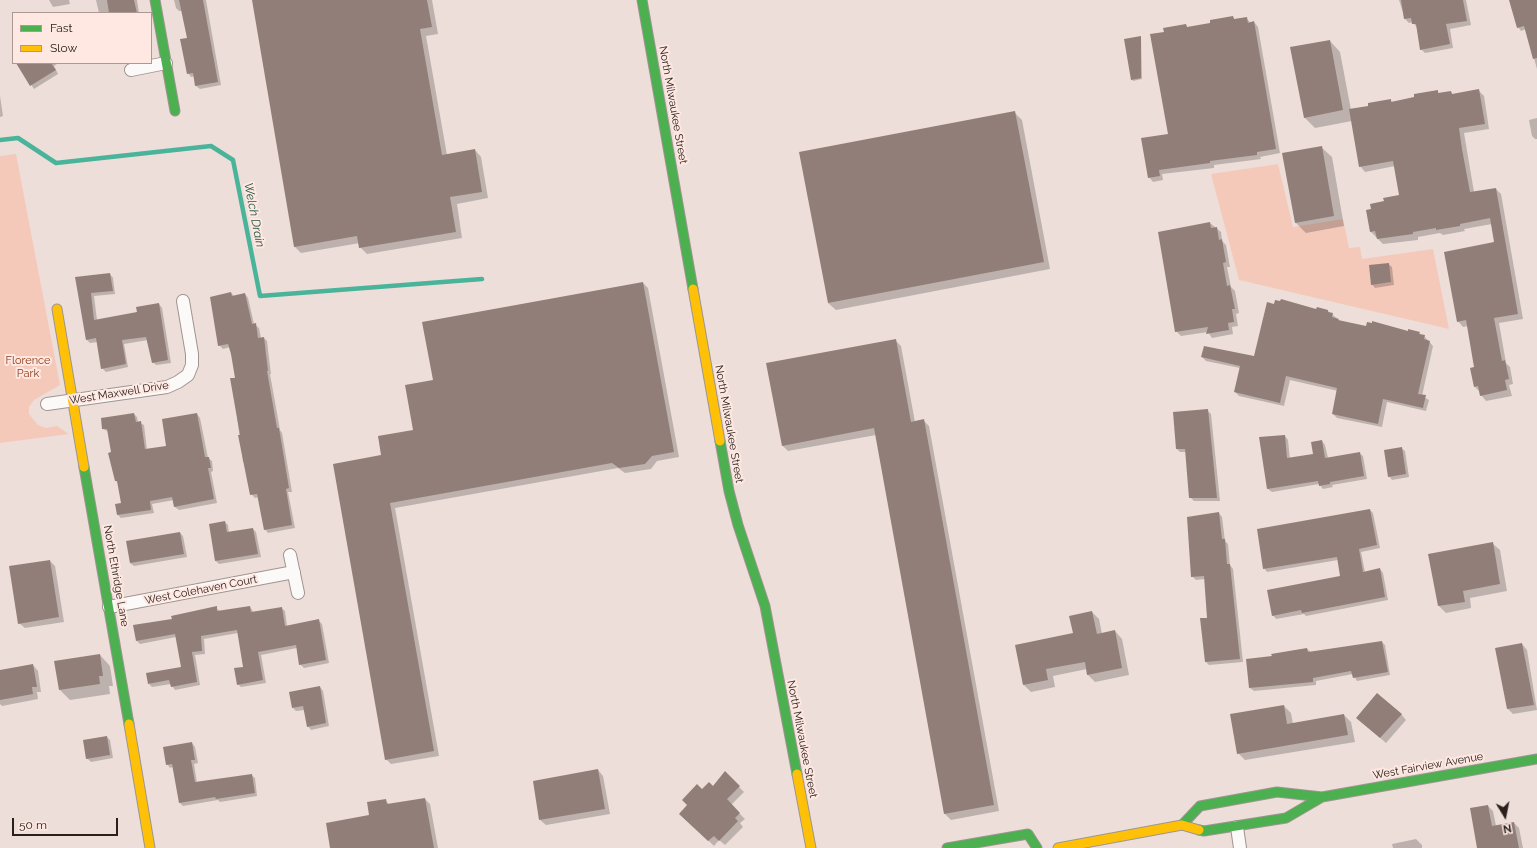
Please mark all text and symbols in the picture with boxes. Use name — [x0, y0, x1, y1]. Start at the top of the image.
legend — [12, 12, 152, 64]
text: Fast — [50, 21, 73, 35]
text: Slow — [50, 41, 77, 55]
street label: North Milwaukee Street — [656, 45, 690, 165]
water label: Welch Drain — [241, 181, 267, 249]
park label: Florence Park — [5, 354, 51, 380]
street label: North Milwaukee Street — [712, 364, 746, 484]
street label: West Maxwell Drive — [68, 379, 170, 407]
street label: North Ethridge Lane — [101, 524, 131, 628]
street label: West Colehaven Court — [144, 573, 258, 607]
street label: North Milwaukee Street — [784, 679, 820, 799]
street label: West Fairview Avenue — [1372, 750, 1484, 782]
north arrow — [1485, 796, 1525, 836]
scale bar — [14, 810, 120, 836]
text: 50 m — [19, 818, 47, 832]
text: N — [1502, 821, 1512, 835]

